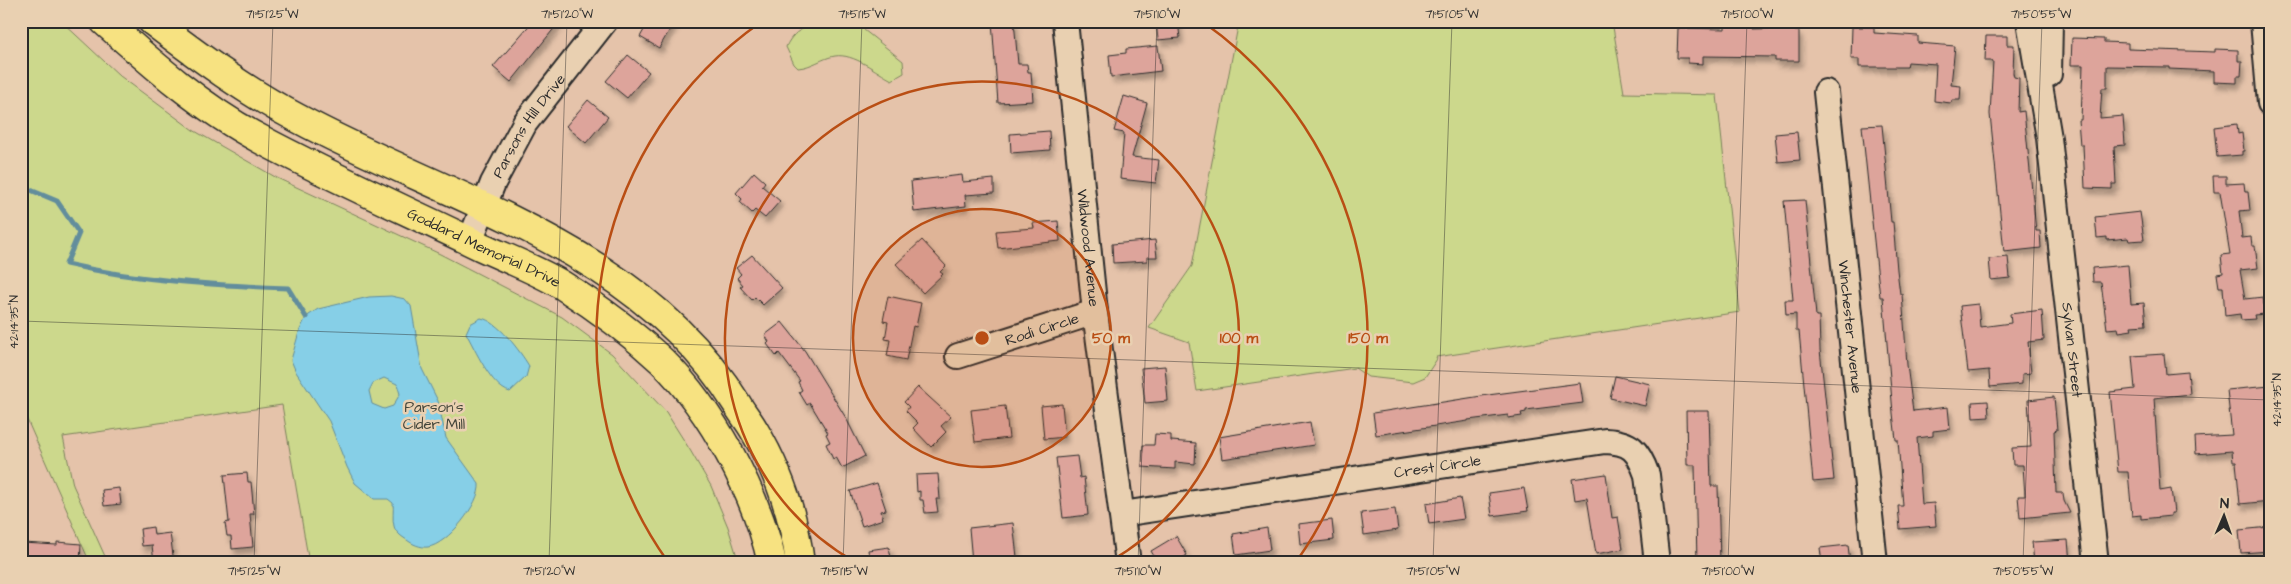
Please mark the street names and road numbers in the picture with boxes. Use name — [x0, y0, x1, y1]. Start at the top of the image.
street label: Parsons Hill Drive — [488, 70, 571, 182]
street label: Wildwood Avenue — [1071, 188, 1104, 308]
street label: Goddard Memorial Drive — [404, 203, 564, 293]
street label: Winchester Avenue — [1833, 259, 1867, 394]
street label: Sylvan Street — [2056, 301, 2088, 399]
street label: Rodi Circle — [1002, 308, 1081, 351]
street label: Crest Circle — [1393, 450, 1482, 484]

